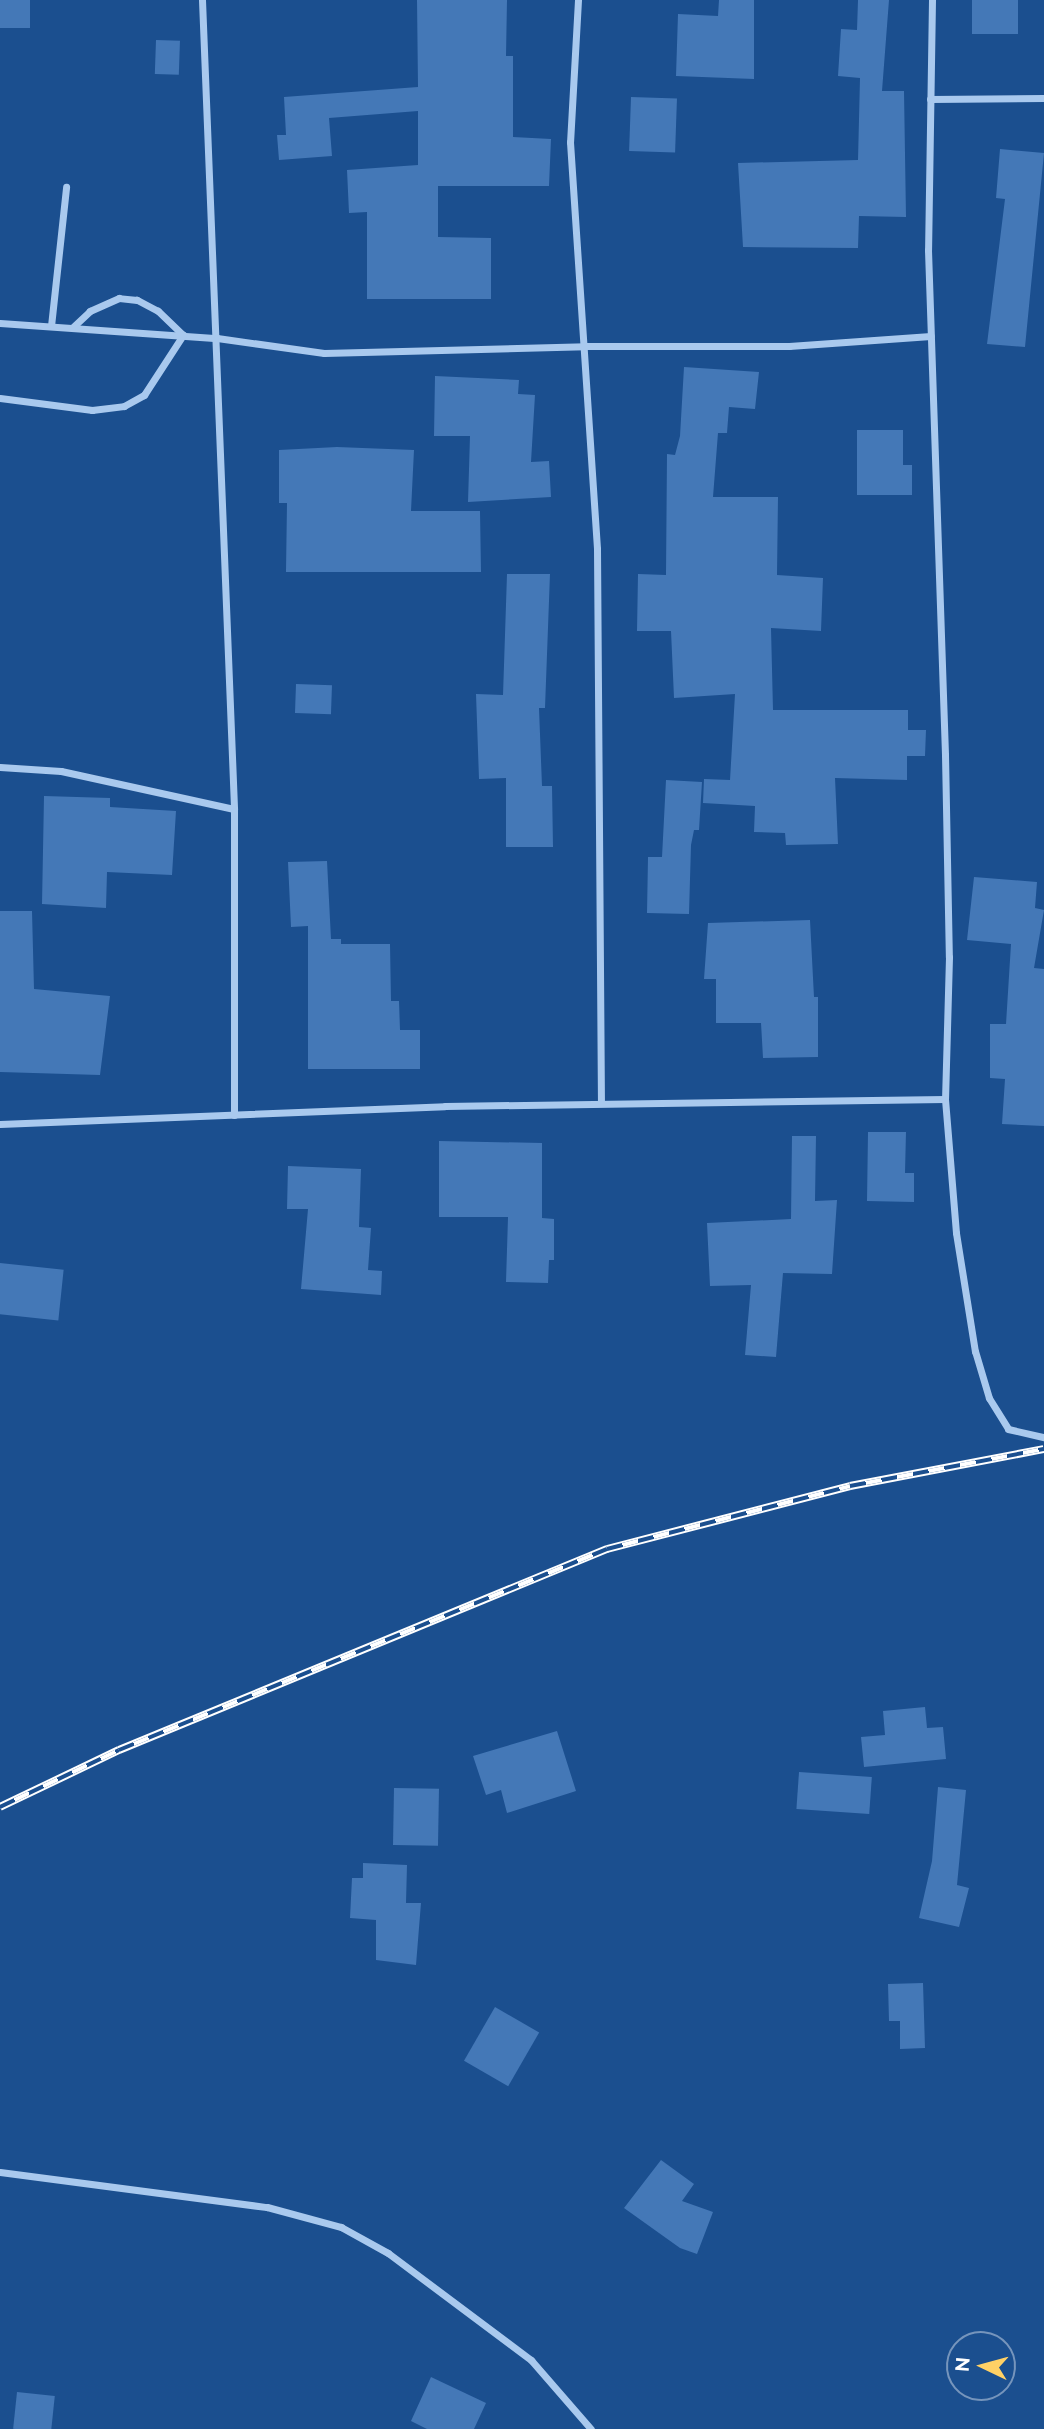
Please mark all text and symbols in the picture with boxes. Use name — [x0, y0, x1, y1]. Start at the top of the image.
north arrow — [946, 2331, 1016, 2401]
text: N — [950, 2356, 974, 2373]

